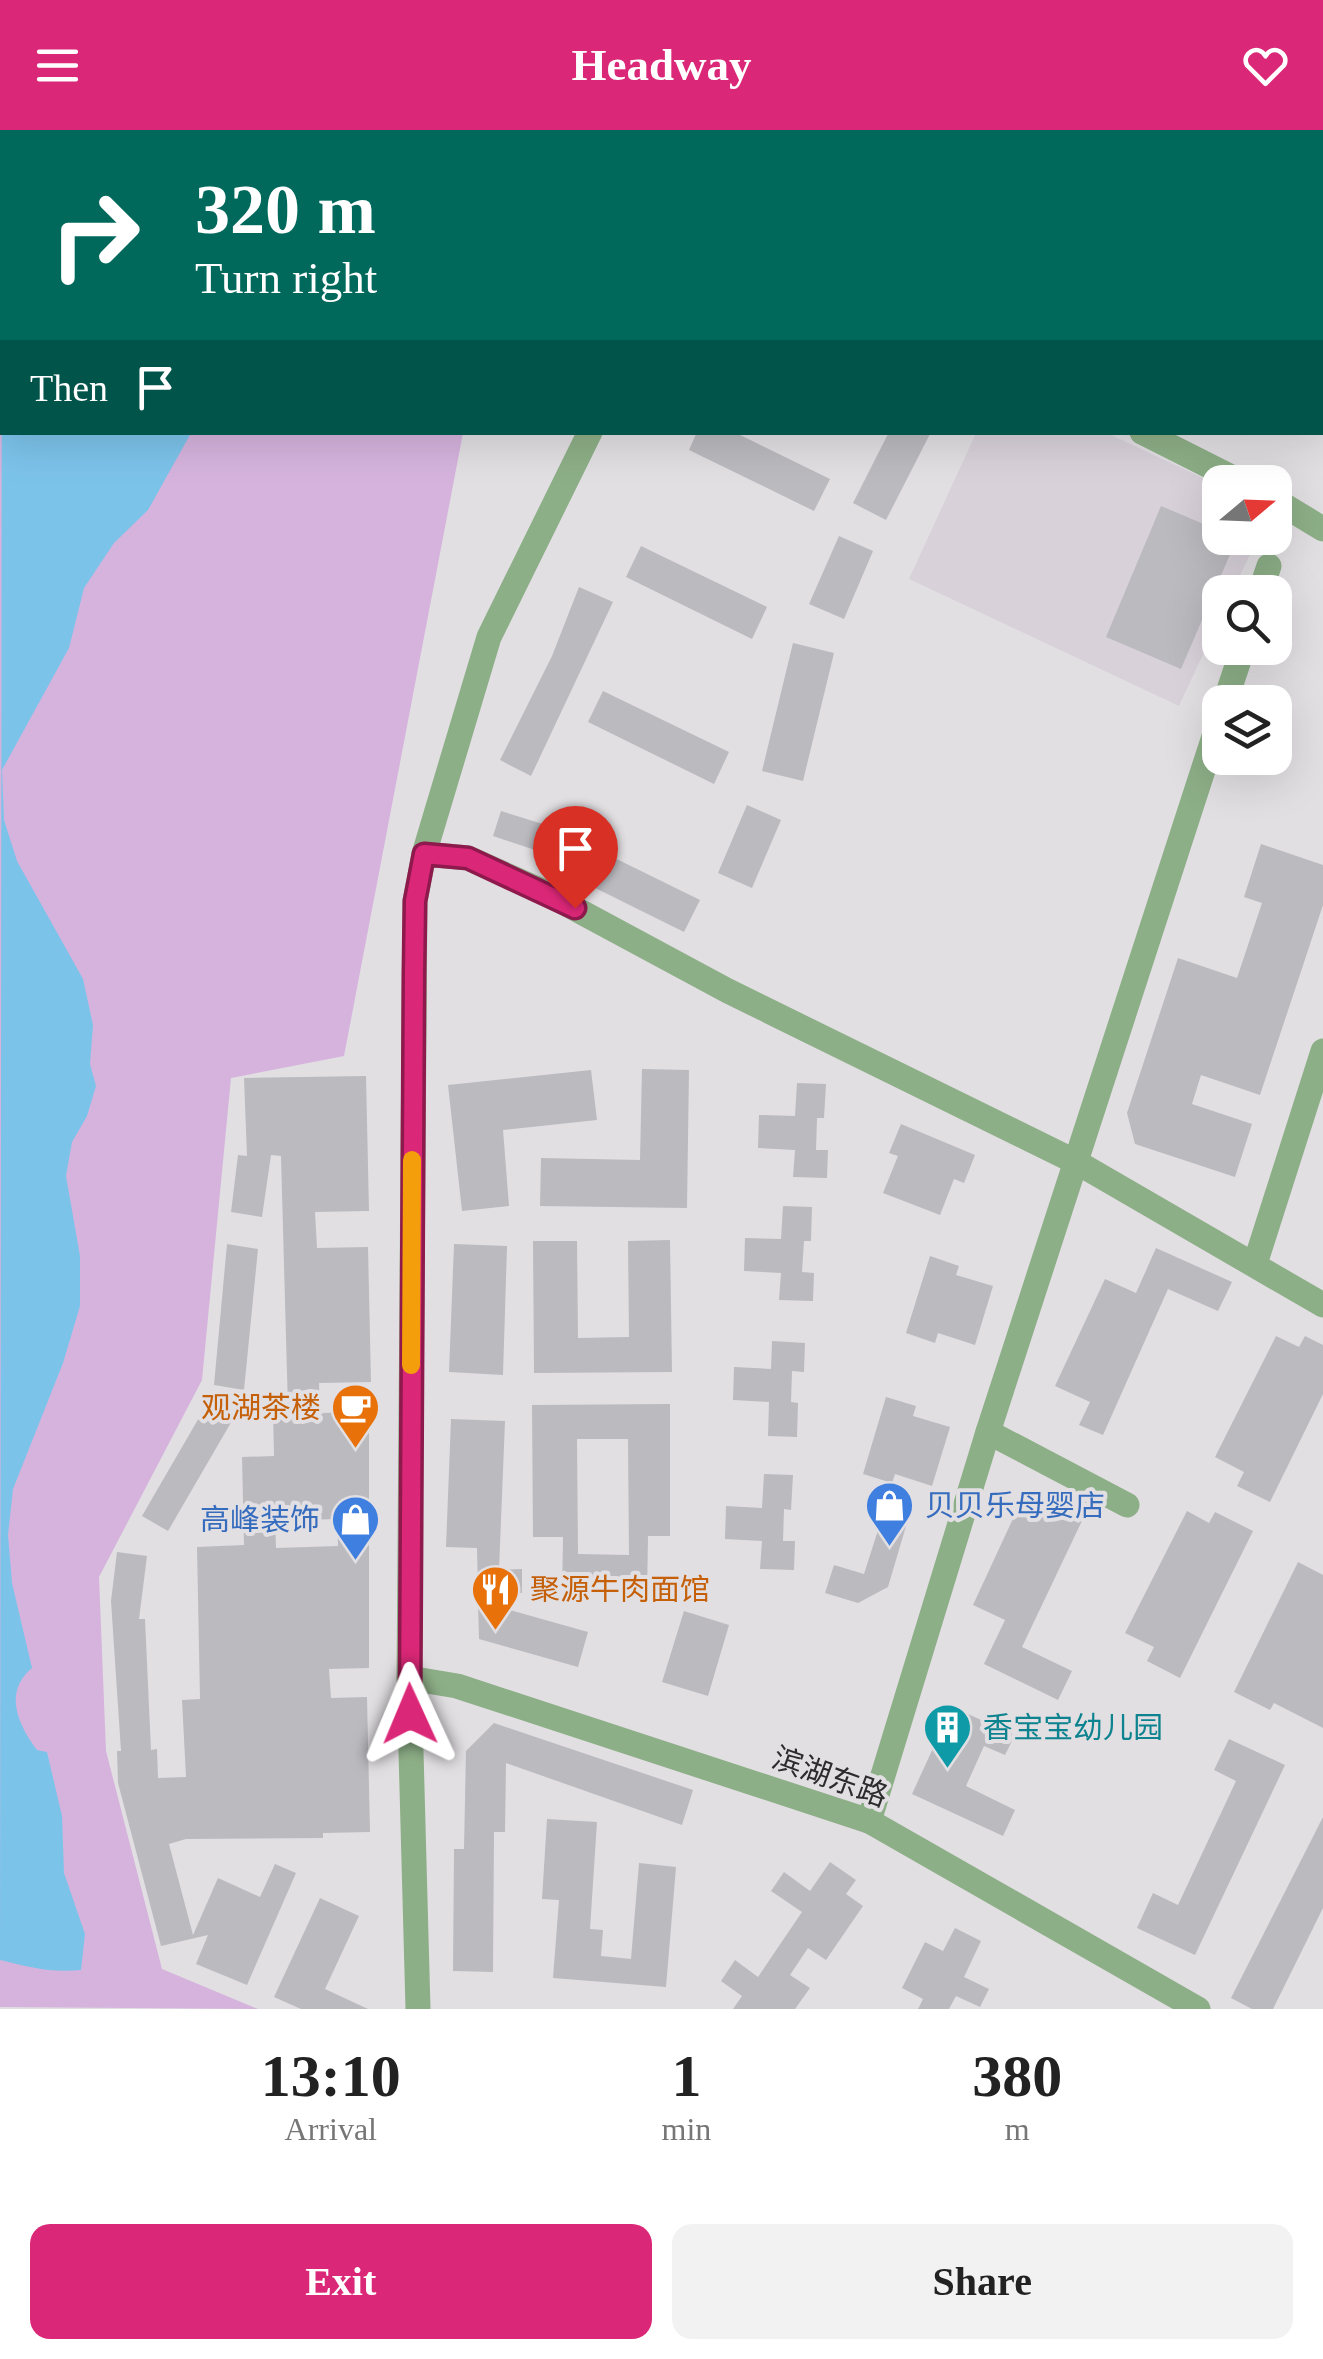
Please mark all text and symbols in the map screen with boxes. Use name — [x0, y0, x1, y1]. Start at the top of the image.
icon: menu — [30, 38, 85, 93]
icon: heart — [1238, 38, 1293, 93]
text: Headway — [572, 40, 752, 90]
icon: right — [30, 170, 160, 300]
text: 320 m — [195, 171, 376, 248]
text: Turn right — [195, 253, 377, 303]
icon: arrive — [128, 360, 183, 415]
text: Then — [30, 367, 108, 409]
north arrow — [1202, 465, 1292, 555]
map controls — [1202, 465, 1292, 775]
button: search — [1202, 575, 1292, 665]
button: layers — [1202, 685, 1292, 775]
pin — [533, 806, 618, 909]
icon: arrive — [548, 821, 603, 876]
cafe icon: 观湖茶楼 — [330, 1382, 382, 1450]
place label: 观湖茶楼 — [201, 1391, 321, 1424]
shop icon: 贝贝乐母婴店 — [864, 1480, 916, 1548]
place label: 贝贝乐母婴店 — [925, 1489, 1105, 1522]
shop icon: 高峰装饰 — [329, 1494, 381, 1562]
place label: 高峰装饰 — [200, 1503, 320, 1536]
restaurant icon: 聚源牛肉面馆 — [469, 1564, 521, 1632]
place label: 聚源牛肉面馆 — [530, 1573, 710, 1606]
position arrow — [358, 1662, 462, 1766]
building icon: 香宝宝幼儿园 — [922, 1702, 974, 1770]
place label: 香宝宝幼儿园 — [983, 1711, 1163, 1744]
street label: 滨湖东路 — [768, 1741, 892, 1813]
text: 13:10 — [261, 2043, 401, 2109]
text: 1 — [671, 2043, 701, 2109]
text: 380 — [972, 2043, 1062, 2109]
text: Arrival — [285, 2111, 377, 2147]
text: min — [662, 2111, 711, 2147]
text: m — [1005, 2111, 1030, 2147]
button: Exit — [30, 2224, 652, 2339]
button: Share — [672, 2224, 1293, 2339]

